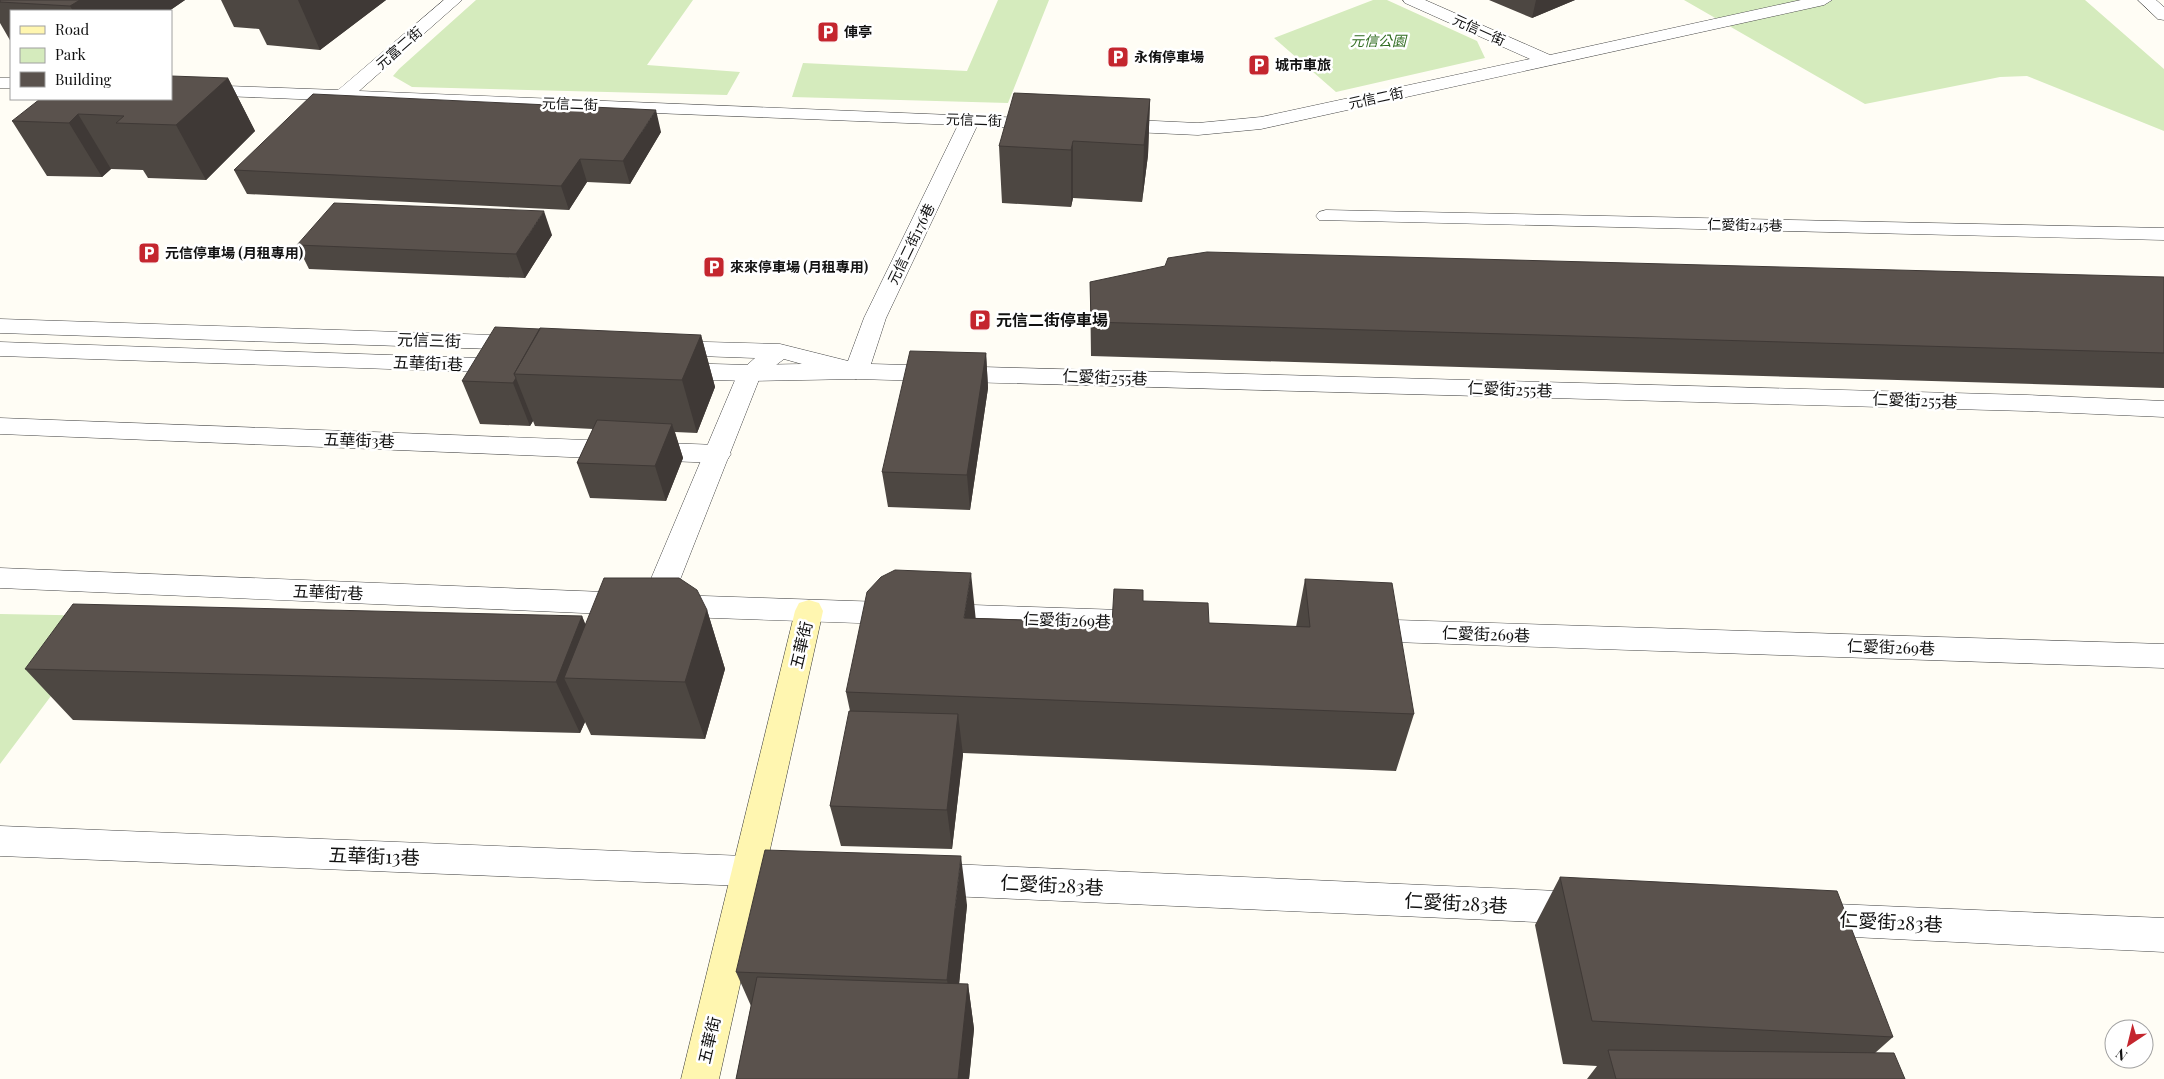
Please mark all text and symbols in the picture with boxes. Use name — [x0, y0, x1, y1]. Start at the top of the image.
street label: 元信一街 — [1450, 9, 1509, 50]
legend — [10, 10, 172, 100]
text: Road — [55, 19, 89, 39]
parking icon: 俥亭 — [816, 20, 840, 44]
street label: 元富二街 — [371, 22, 426, 73]
place label: 俥亭 — [844, 22, 872, 41]
park label: 元信公園 — [1350, 31, 1408, 50]
text: Park — [55, 44, 87, 64]
parking icon: 永侑停車場 — [1106, 45, 1130, 69]
place label: 永侑停車場 — [1134, 47, 1204, 66]
parking icon: 城市車旅 — [1247, 53, 1271, 77]
place label: 城市車旅 — [1275, 55, 1331, 74]
text: Building — [55, 69, 112, 89]
street label: 元信二街 — [1347, 82, 1405, 113]
street label: 元信二街 — [542, 93, 598, 114]
street label: 元信二街 — [946, 109, 1002, 130]
street label: 元信二街176巷 — [883, 200, 938, 288]
street label: 仁愛街245巷 — [1707, 214, 1783, 235]
parking icon: 元信停車場 (月租專用) — [137, 241, 161, 265]
place label: 元信停車場 (月租專用) — [165, 243, 303, 262]
parking icon: 來來停車場 (月租專用) — [702, 255, 726, 279]
place label: 來來停車場 (月租專用) — [730, 257, 868, 276]
parking icon: 元信二街停車場 — [968, 308, 992, 332]
place label: 元信二街停車場 — [996, 309, 1108, 330]
street label: 元信三街 — [397, 328, 461, 351]
street label: 五華街1巷 — [393, 351, 463, 374]
street label: 仁愛街255巷 — [1062, 365, 1148, 388]
street label: 仁愛街255巷 — [1467, 377, 1553, 400]
street label: 仁愛街255巷 — [1872, 388, 1958, 411]
street label: 五華街3巷 — [323, 428, 395, 451]
street label: 五華街7巷 — [292, 580, 364, 603]
street label: 仁愛街269巷 — [1023, 607, 1111, 632]
street label: 五華街 — [785, 619, 816, 671]
street label: 仁愛街269巷 — [1442, 621, 1530, 646]
street label: 仁愛街269巷 — [1847, 634, 1935, 659]
street label: 五華街13巷 — [328, 840, 420, 870]
street label: 仁愛街283巷 — [1000, 868, 1104, 900]
street label: 仁愛街283巷 — [1404, 886, 1508, 918]
street label: 仁愛街283巷 — [1839, 905, 1943, 937]
street label: 五華街 — [693, 1014, 724, 1066]
north arrow — [2104, 1019, 2154, 1069]
text: N — [2112, 1044, 2131, 1066]

